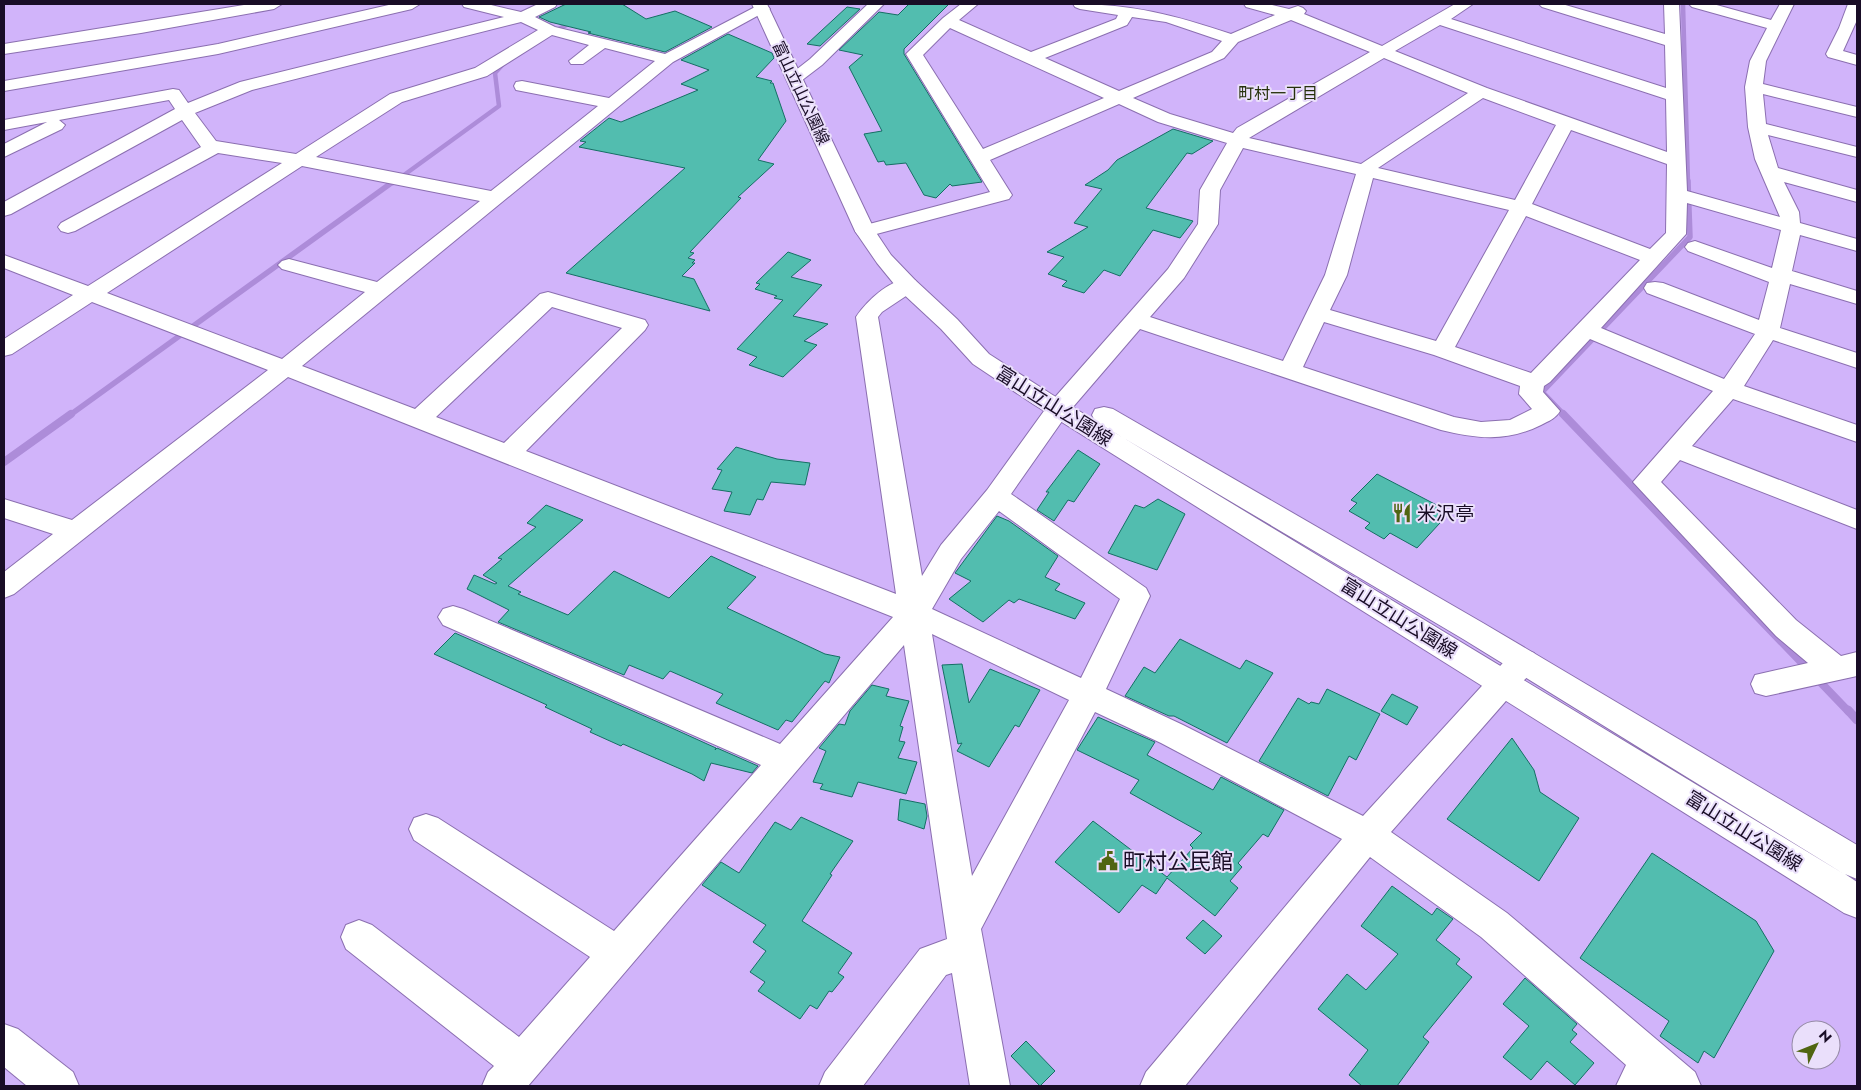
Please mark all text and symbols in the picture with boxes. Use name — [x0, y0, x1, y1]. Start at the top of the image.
street label: 富山立山公園線 — [767, 37, 835, 149]
district label: 町村一丁目 — [1238, 82, 1318, 105]
street label: 富山立山公園線 — [990, 359, 1118, 453]
place label: 米沢亭 — [1417, 500, 1474, 527]
restaurant icon: 米沢亭 — [1391, 502, 1413, 524]
street label: 富山立山公園線 — [1335, 571, 1463, 665]
street label: 富山立山公園線 — [1680, 784, 1808, 878]
place label: 町村公民館 — [1123, 845, 1233, 877]
public building icon: 町村公民館 — [1097, 850, 1119, 872]
north arrow — [1791, 1020, 1841, 1070]
text: N — [1814, 1025, 1837, 1047]

